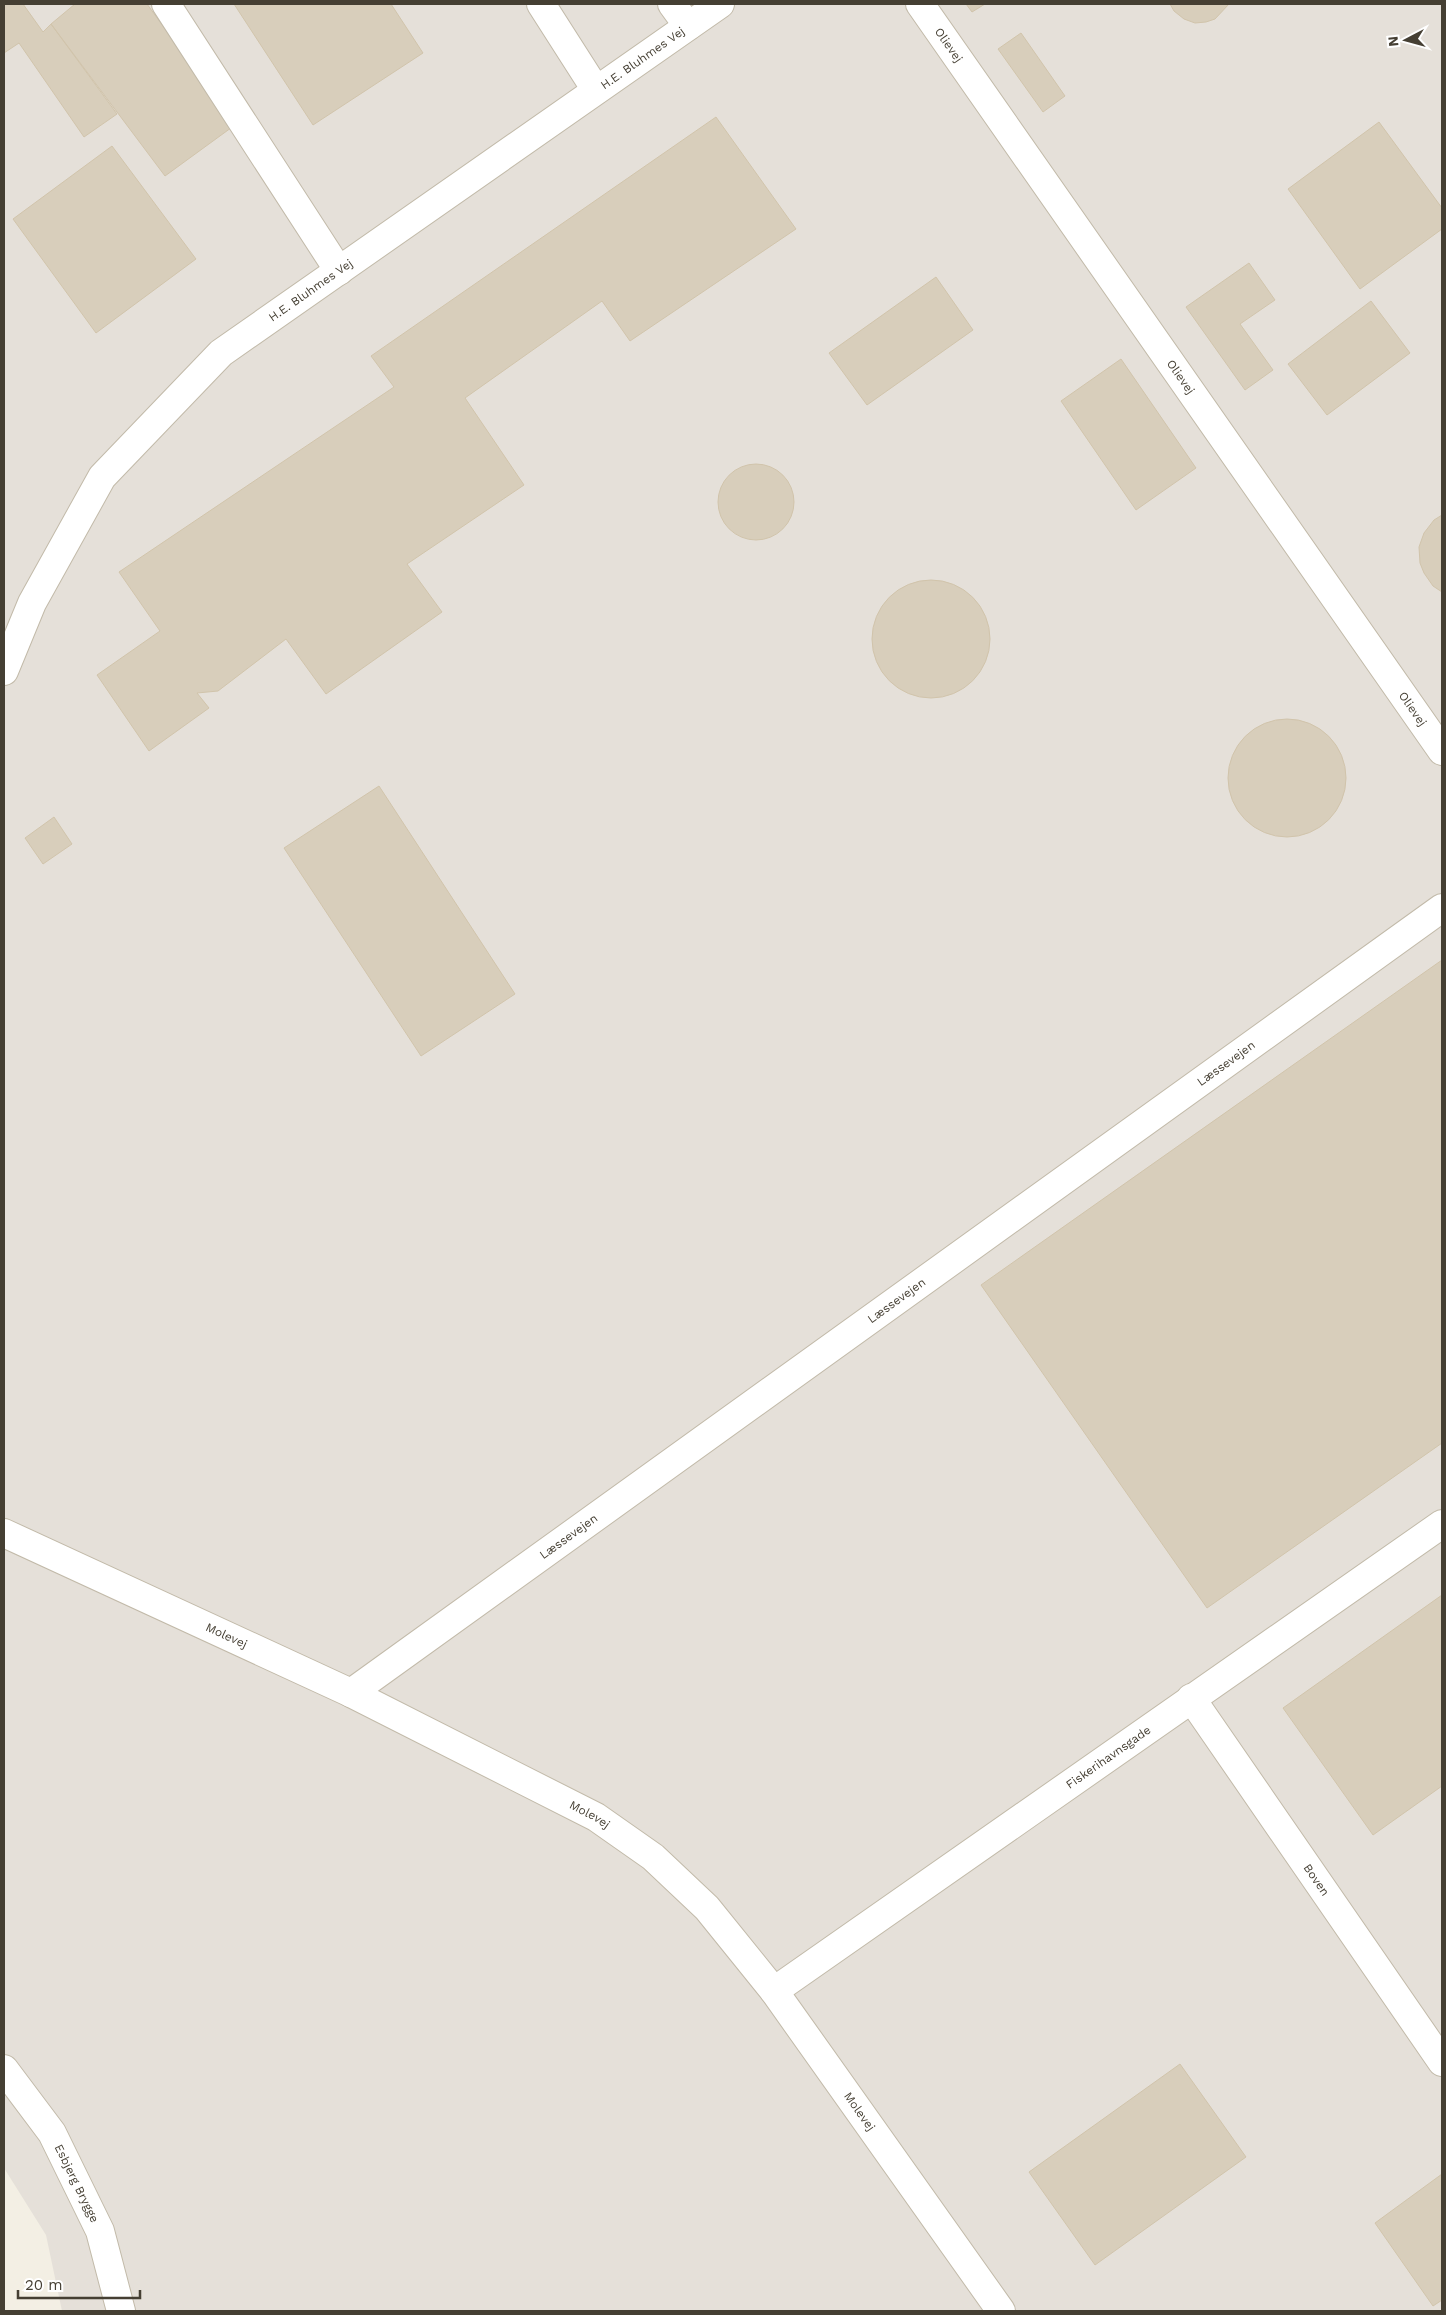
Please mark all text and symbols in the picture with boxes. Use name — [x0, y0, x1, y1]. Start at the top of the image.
north arrow — [1381, 15, 1431, 65]
street label: H.E. Bluhmes Vej — [598, 24, 687, 92]
street label: Olievej — [932, 25, 966, 65]
text: N — [1385, 35, 1402, 47]
street label: H.E. Bluhmes Vej — [266, 256, 355, 324]
street label: Olievej — [1164, 357, 1198, 397]
street label: Olievej — [1396, 689, 1430, 729]
street label: Læssevejen — [1194, 1038, 1258, 1089]
street label: Læssevejen — [865, 1275, 928, 1326]
street label: Læssevejen — [537, 1511, 600, 1562]
street label: Molevej — [203, 1620, 249, 1651]
street label: Fiskerihavnsgade — [1063, 1723, 1154, 1792]
street label: Molevej — [567, 1798, 613, 1832]
street label: Boven — [1301, 1861, 1332, 1899]
street label: Molevej — [841, 2089, 878, 2134]
street label: Esbjerg Brygge — [52, 2142, 102, 2225]
scale bar — [18, 2268, 140, 2300]
text: 20 m — [25, 2276, 63, 2294]

